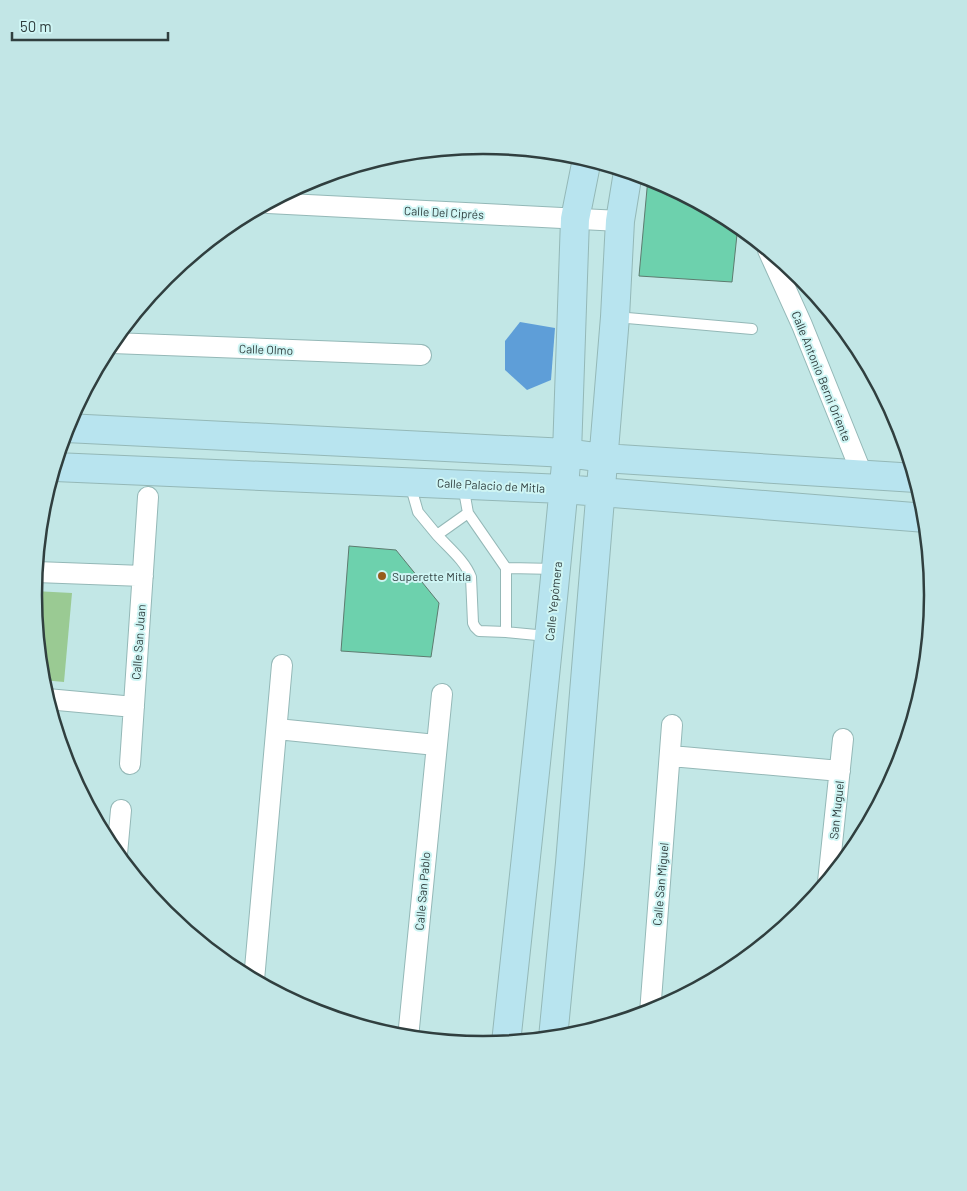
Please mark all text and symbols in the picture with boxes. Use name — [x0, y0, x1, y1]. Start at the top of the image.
scale bar — [12, 10, 169, 42]
text: 50 m — [20, 17, 52, 35]
street label: Calle Del Ciprés — [404, 203, 485, 221]
street label: Calle Antonio Berni Oriente — [789, 309, 855, 443]
street label: Calle Olmo — [239, 341, 293, 357]
street label: Calle Palacio de Mitla — [437, 475, 545, 495]
street label: Calle Yepómera — [542, 561, 564, 641]
place label: Superette Mitla — [392, 569, 471, 583]
marker: Superette Mitla — [376, 570, 388, 582]
street label: Calle San Juan — [128, 604, 148, 680]
street label: San Muguel — [826, 780, 846, 840]
street label: Calle San Miguel — [649, 842, 671, 926]
street label: Calle San Pablo — [412, 851, 432, 931]

